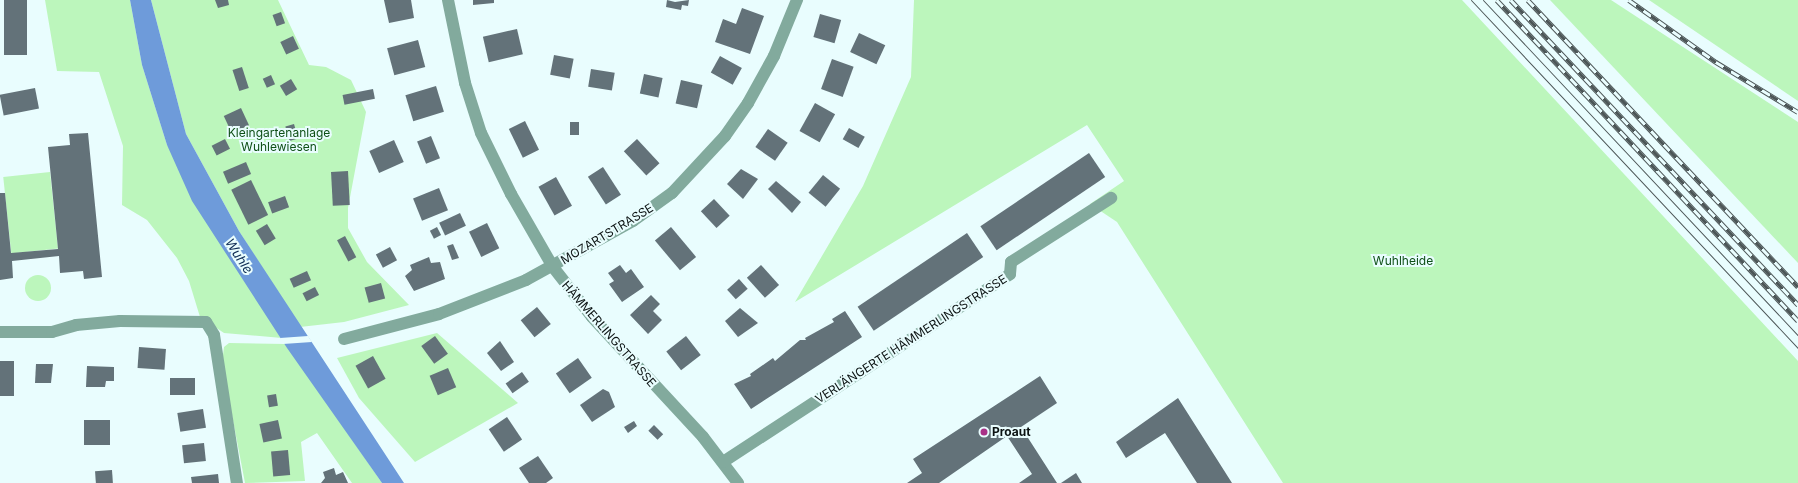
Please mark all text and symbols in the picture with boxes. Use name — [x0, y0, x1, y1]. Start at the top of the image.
park label: Kleingartenanlage Wuhlewiesen — [228, 126, 330, 154]
street label: MOZARTSTRASSE — [558, 201, 656, 267]
water label: Wuhle — [222, 235, 256, 277]
park label: Wuhlheide — [1373, 254, 1433, 268]
street label: VERLÄNGERTE HÄMMERLINGSTRASSE — [813, 272, 1009, 406]
street label: HÄMMERLINGSTRASSE — [559, 278, 659, 390]
place label: Proaut — [992, 425, 1031, 439]
marker: Proaut — [979, 427, 989, 437]

